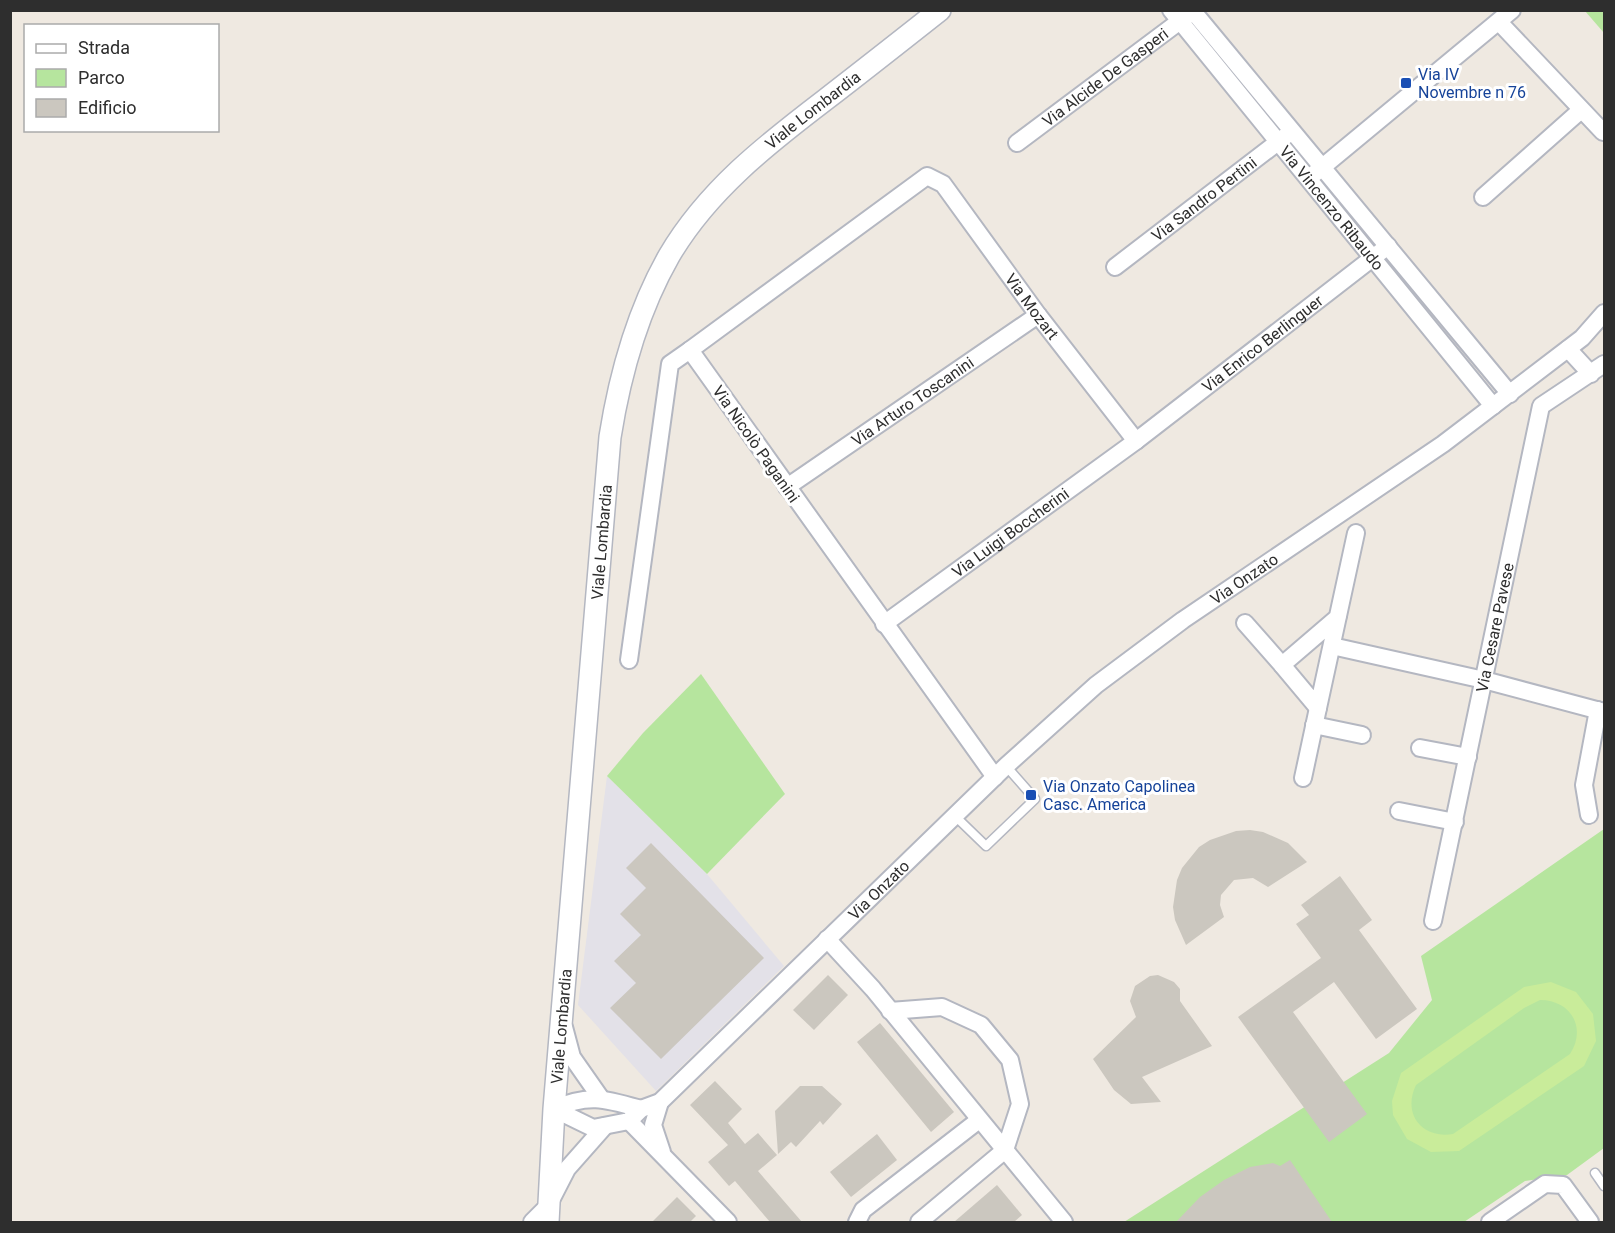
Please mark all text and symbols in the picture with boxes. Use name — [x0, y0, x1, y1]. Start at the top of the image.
legend — [24, 24, 219, 132]
street label: Via Alcide De Gasperi — [1038, 24, 1172, 130]
text: Strada — [78, 37, 130, 58]
place label: Via IV Novembre n 76 — [1418, 65, 1526, 102]
text: Parco — [78, 67, 125, 88]
street label: Viale Lombardia — [761, 67, 864, 153]
marker: Via IV Novembre n 76 — [1399, 76, 1413, 90]
text: Edificio — [78, 97, 137, 118]
street label: Via Vincenzo Ribaudo — [1276, 142, 1388, 274]
street label: Via Sandro Pertini — [1148, 153, 1260, 245]
street label: Via Mozart — [1001, 270, 1063, 343]
street label: Via Enrico Berlinguer — [1198, 290, 1327, 396]
street label: Via Arturo Toscanini — [848, 353, 977, 450]
street label: Via Nicolò Paganini — [709, 382, 803, 506]
street label: Viale Lombardia — [587, 484, 616, 600]
street label: Via Luigi Boccherini — [948, 484, 1072, 581]
street label: Via Onzato — [1207, 549, 1281, 608]
street label: Via Cesare Pavese — [1472, 561, 1517, 694]
place label: Via Onzato Capolinea Casc. America — [1043, 777, 1195, 814]
marker: Via Onzato Capolinea Casc. America — [1024, 788, 1038, 802]
street label: Via Onzato — [844, 856, 913, 924]
street label: Viale Lombardia — [547, 968, 575, 1085]

